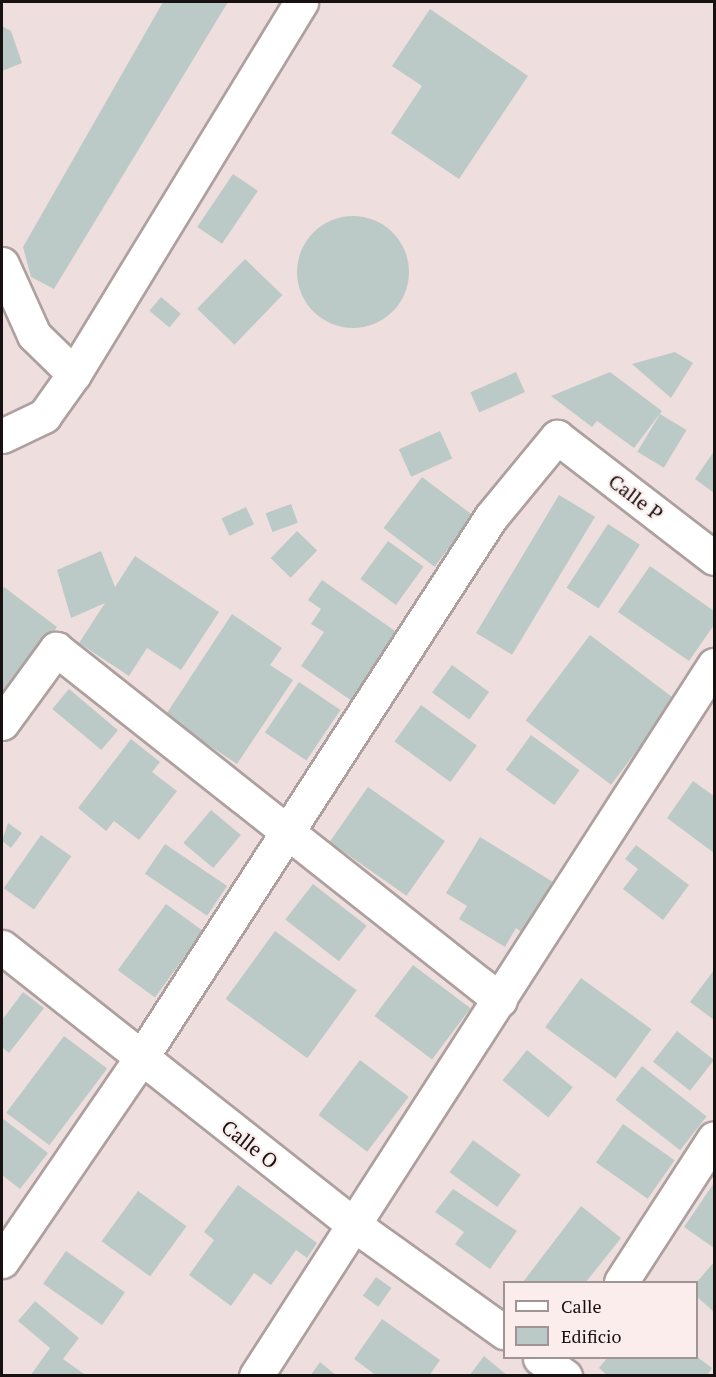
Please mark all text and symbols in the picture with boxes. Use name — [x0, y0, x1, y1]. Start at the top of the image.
street label: Calle P — [604, 469, 668, 525]
street label: Calle O — [217, 1115, 283, 1173]
legend — [503, 1281, 698, 1359]
text: Calle — [561, 1294, 602, 1318]
text: Edificio — [561, 1324, 621, 1348]

